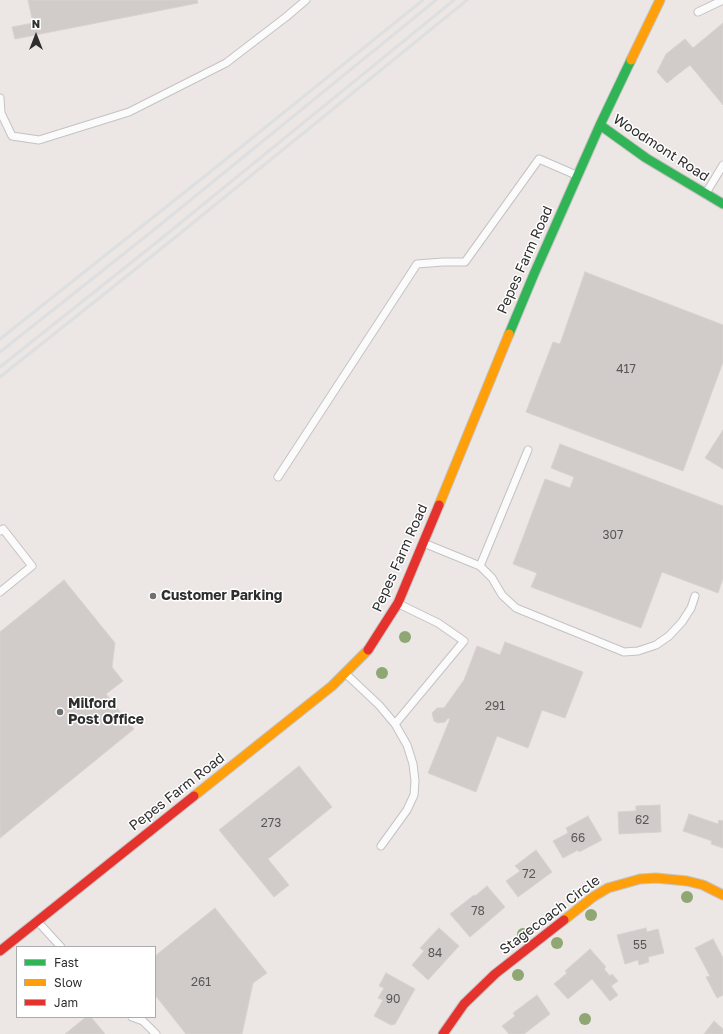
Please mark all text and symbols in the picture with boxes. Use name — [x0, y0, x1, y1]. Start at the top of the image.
north arrow — [16, 16, 56, 56]
text: N — [32, 17, 40, 30]
street label: Woodmont Road — [610, 111, 712, 185]
street label: Pepes Farm Road — [494, 203, 556, 317]
house number: 417 — [616, 362, 636, 376]
street label: Pepes Farm Road — [369, 501, 431, 615]
house number: 307 — [603, 528, 623, 542]
place label: Customer Parking — [161, 588, 282, 604]
marker: Customer Parking — [148, 591, 158, 601]
place label: Milford Post Office — [68, 696, 144, 728]
house number: 291 — [485, 699, 505, 713]
marker: Milford Post Office — [55, 707, 65, 717]
street label: Pepes Farm Road — [126, 750, 228, 834]
house number: 62 — [635, 813, 649, 827]
house number: 273 — [261, 816, 281, 830]
house number: 66 — [571, 831, 585, 845]
house number: 72 — [522, 867, 536, 881]
street label: Stagecoach Circle — [497, 872, 603, 958]
house number: 78 — [471, 904, 485, 918]
house number: 55 — [633, 938, 647, 952]
legend — [16, 946, 156, 1018]
house number: 84 — [428, 946, 442, 960]
text: Fast — [54, 955, 79, 970]
text: Slow — [54, 975, 82, 990]
house number: 261 — [191, 975, 211, 989]
house number: 90 — [386, 992, 400, 1006]
text: Jam — [54, 995, 78, 1010]

